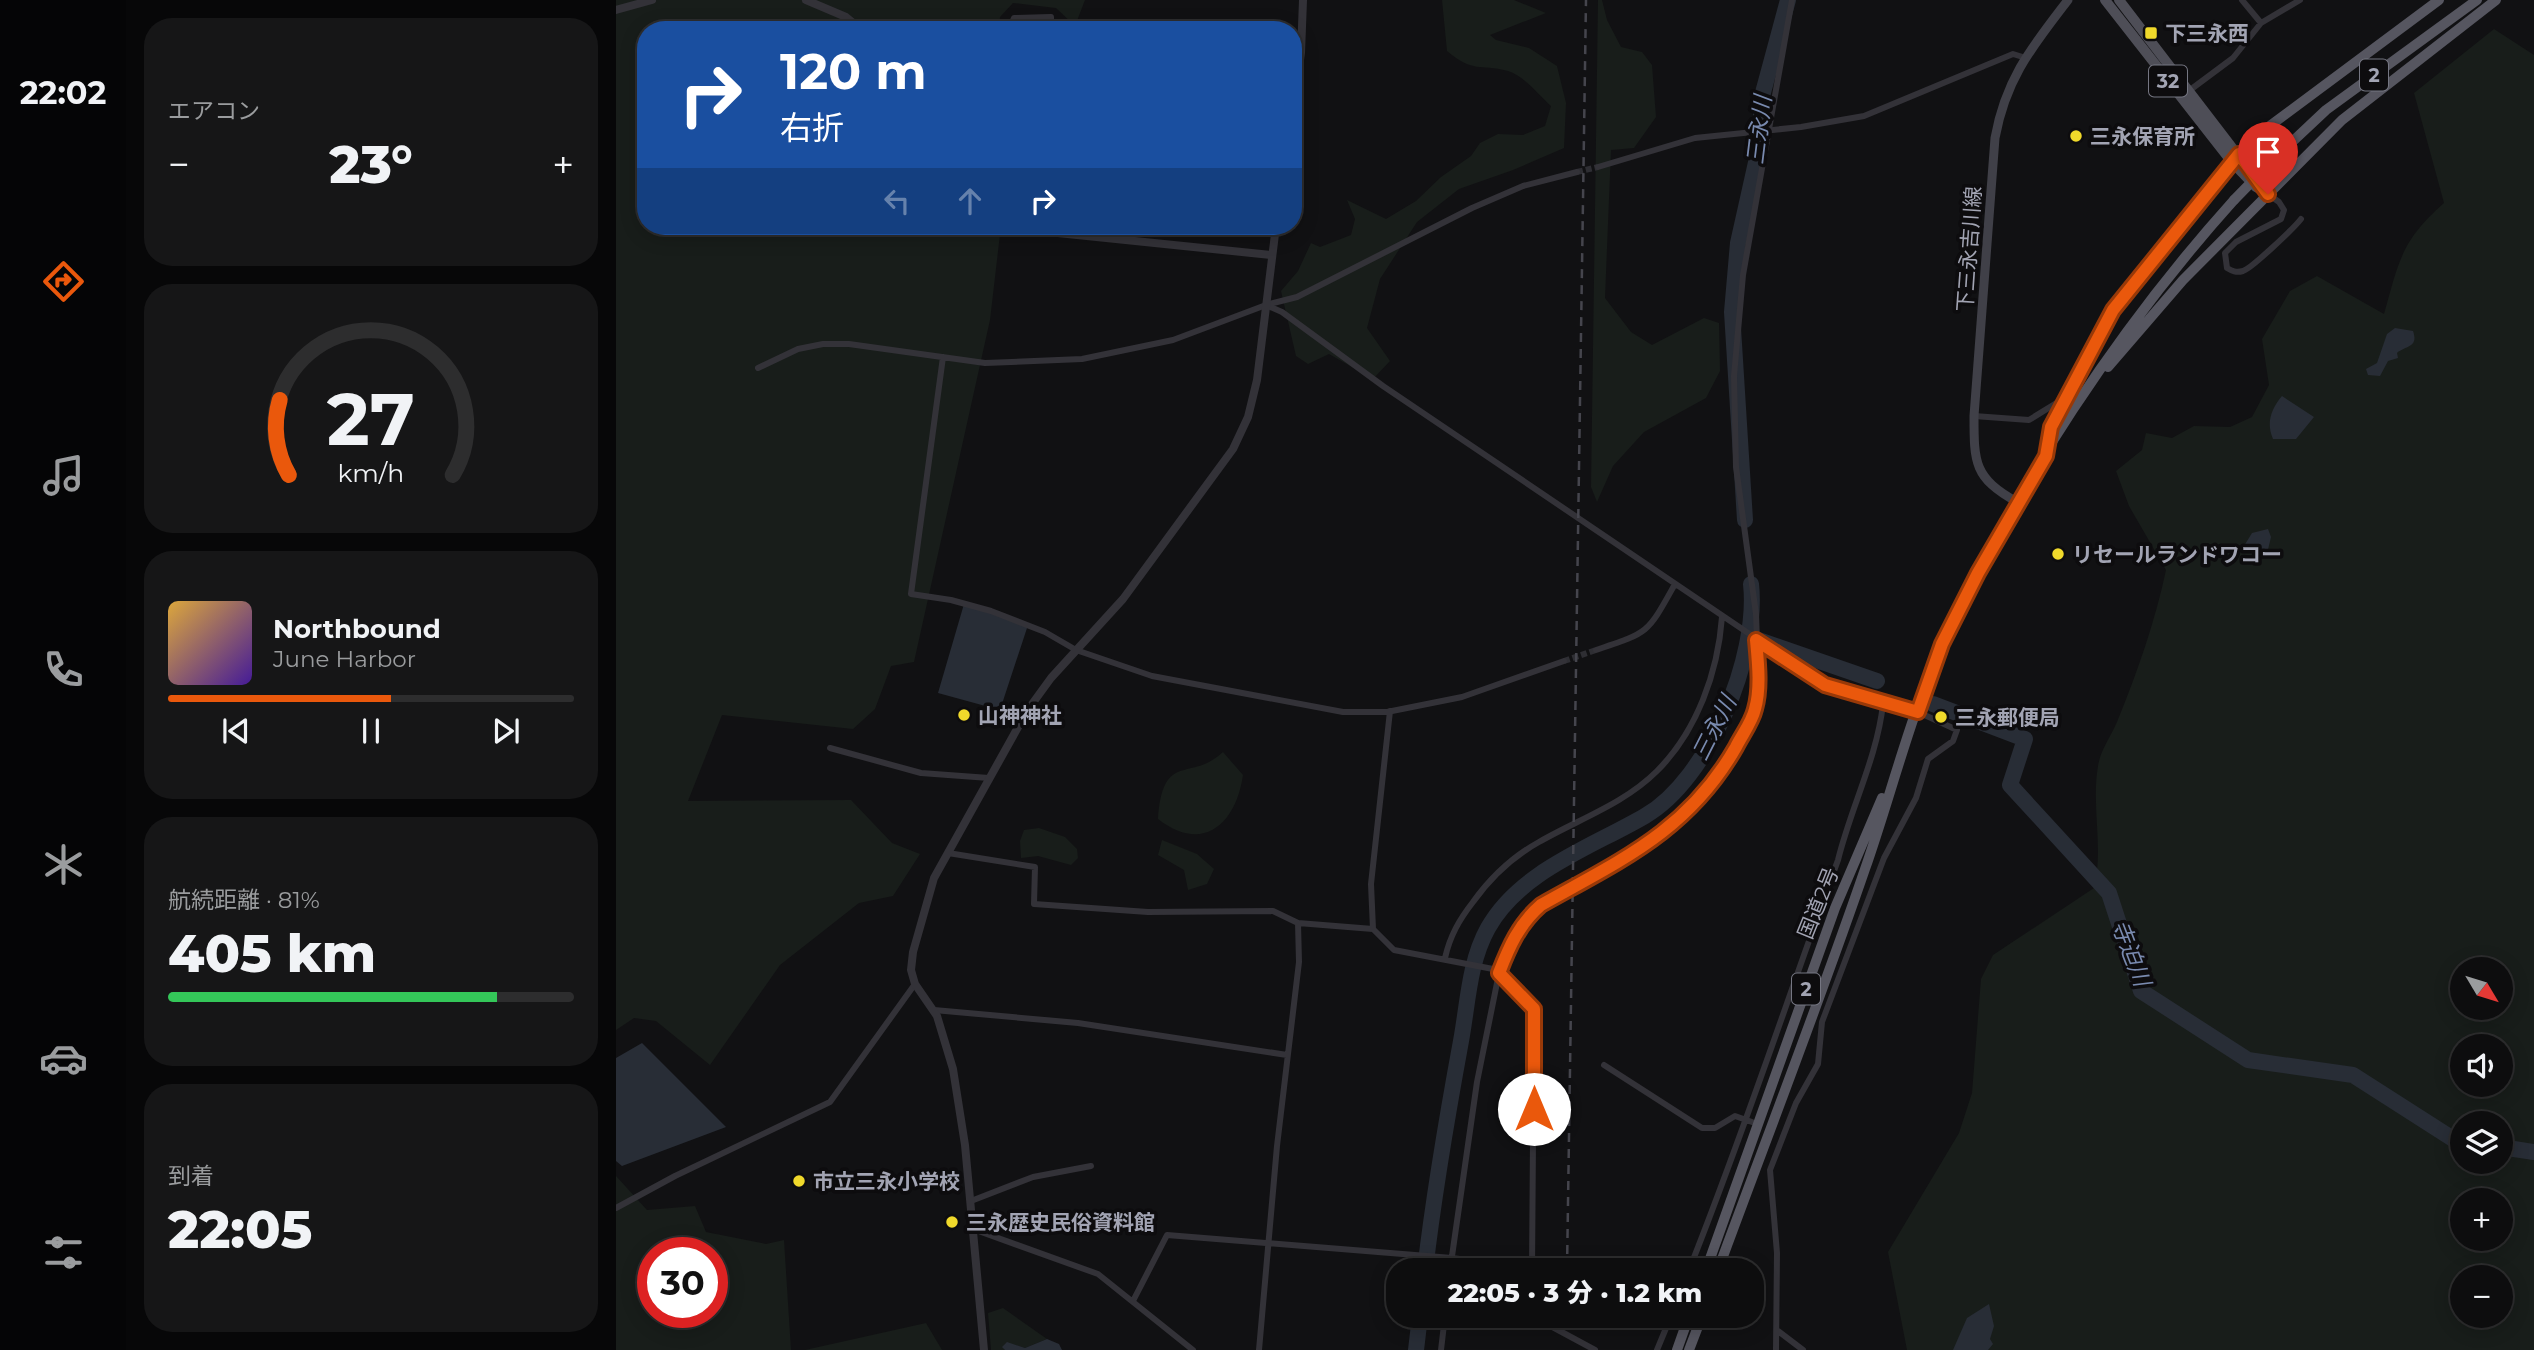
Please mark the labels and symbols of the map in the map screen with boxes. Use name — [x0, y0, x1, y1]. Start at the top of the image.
place label: 下三永西 — [2165, 21, 2249, 46]
marker: 下三永西 — [2143, 25, 2159, 41]
road number: 2 — [2360, 60, 2388, 90]
road number: 32 — [2149, 66, 2187, 96]
water label: 三永川 — [1741, 91, 1777, 166]
pin — [2238, 122, 2298, 194]
place label: 三永保育所 — [2090, 124, 2195, 149]
marker: 三永保育所 — [2068, 128, 2084, 144]
street label: 下三永吉川線 — [1952, 185, 1986, 313]
place label: リセールランドワコー — [2072, 542, 2282, 567]
marker: リセールランドワコー — [2050, 546, 2066, 562]
water label: 三永川 — [1686, 688, 1743, 765]
place label: 山神神社 — [978, 703, 1062, 728]
place label: 三永郵便局 — [1955, 705, 2060, 730]
marker: 山神神社 — [956, 707, 972, 723]
marker: 三永郵便局 — [1933, 709, 1949, 725]
street label: 国道2号 — [1792, 864, 1844, 942]
water label: 寺迫川 — [2106, 916, 2158, 993]
north arrow — [2450, 957, 2513, 1020]
road number: 2 — [1792, 973, 1820, 1004]
position arrow — [1497, 1072, 1571, 1146]
place label: 市立三永小学校 — [813, 1169, 960, 1194]
marker: 市立三永小学校 — [791, 1173, 807, 1189]
place label: 三永歴史民俗資料館 — [966, 1210, 1155, 1235]
marker: 三永歴史民俗資料館 — [944, 1214, 960, 1230]
speed limit sign: 30 — [637, 1237, 728, 1328]

